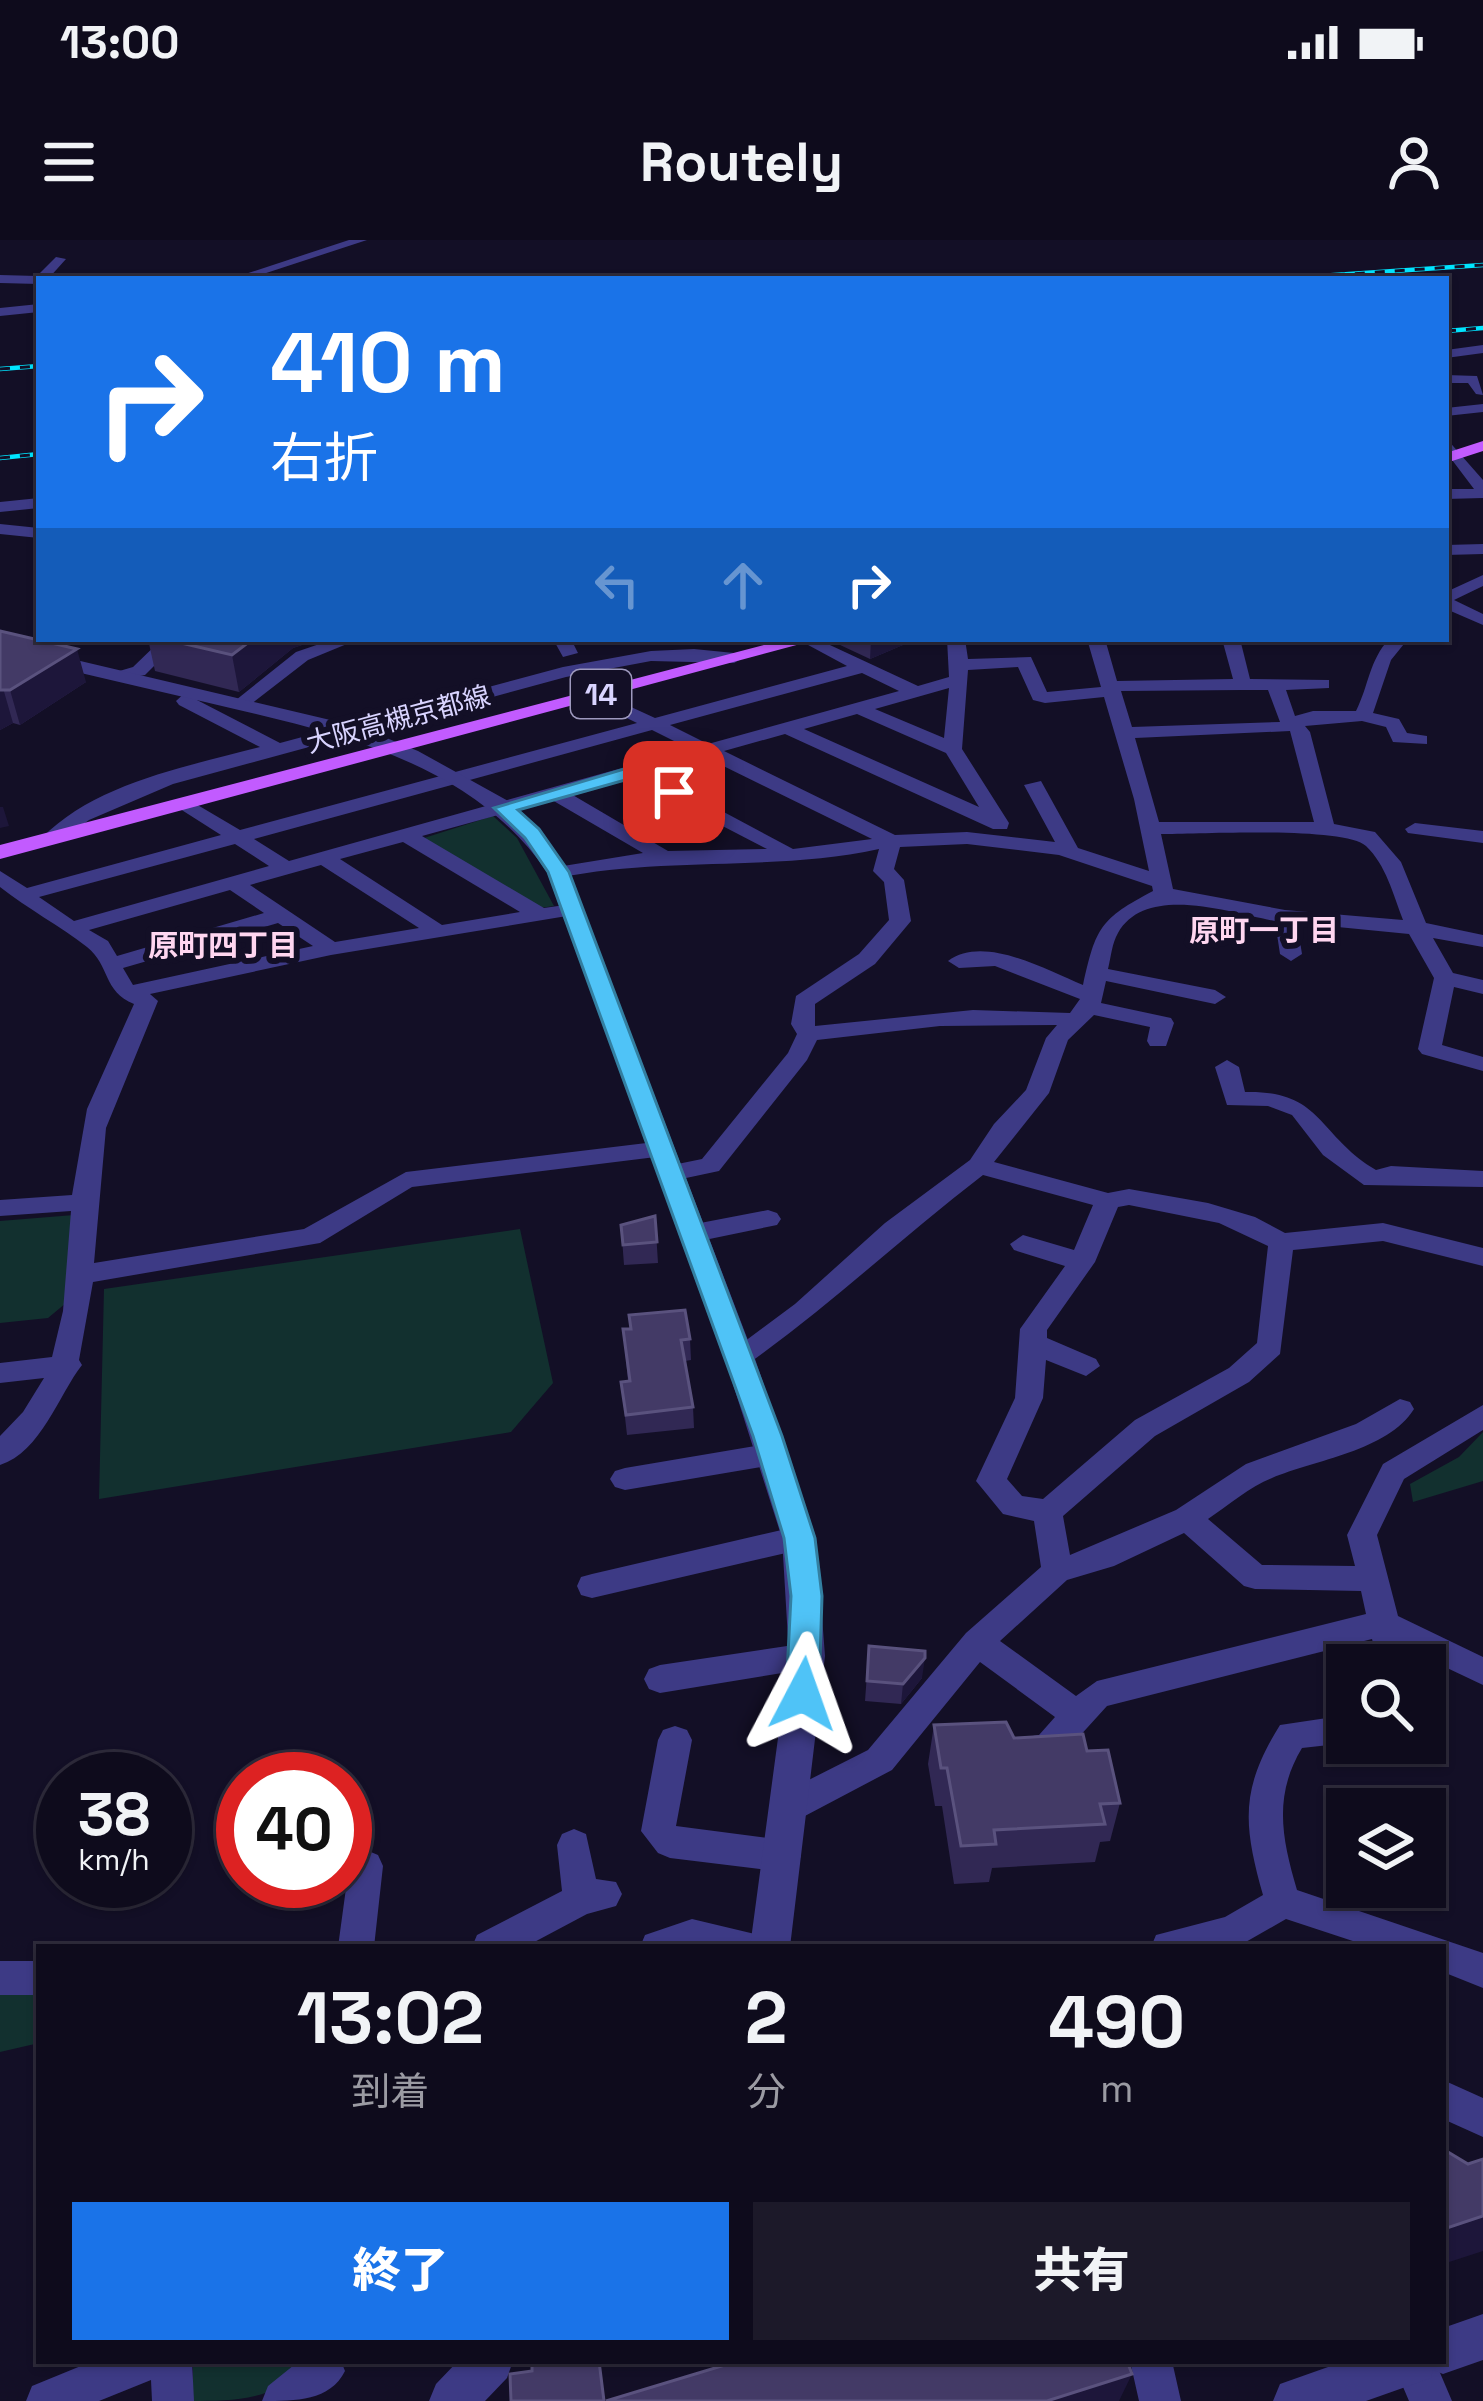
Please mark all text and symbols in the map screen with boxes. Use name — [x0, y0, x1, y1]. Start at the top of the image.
text: 13:00 — [60, 14, 179, 71]
text: Routely — [640, 128, 843, 197]
icon: menu — [36, 129, 102, 195]
icon: person — [1381, 129, 1447, 195]
text: 410 m — [270, 309, 506, 417]
icon: right — [72, 324, 228, 480]
text: 右折 — [270, 424, 378, 493]
icon: left — [584, 552, 650, 618]
icon: ahead — [710, 552, 776, 618]
icon: right — [836, 552, 902, 618]
road number: 14 — [571, 670, 631, 718]
street label: 大阪高槻京都線 — [302, 678, 494, 760]
pin — [623, 741, 725, 843]
icon: arrive — [641, 759, 707, 825]
district label: 原町一丁目 — [1189, 911, 1339, 950]
district label: 原町四丁目 — [148, 926, 298, 965]
position arrow — [740, 1631, 866, 1757]
map controls — [1326, 1644, 1446, 1908]
button: search — [1326, 1644, 1446, 1764]
speed limit sign: 40 — [216, 1752, 372, 1908]
text: 38 — [78, 1776, 150, 1853]
button: layers — [1326, 1788, 1446, 1908]
text: km/h — [78, 1840, 150, 1879]
text: 13:02 — [297, 1972, 484, 2064]
text: 2 — [745, 1972, 788, 2064]
text: 490 — [1048, 1976, 1185, 2068]
text: m — [1100, 2064, 1134, 2113]
text: 到着 — [351, 2067, 429, 2116]
text: 分 — [747, 2067, 786, 2116]
button: 終了 — [72, 2202, 729, 2340]
button: 共有 — [753, 2202, 1410, 2340]

